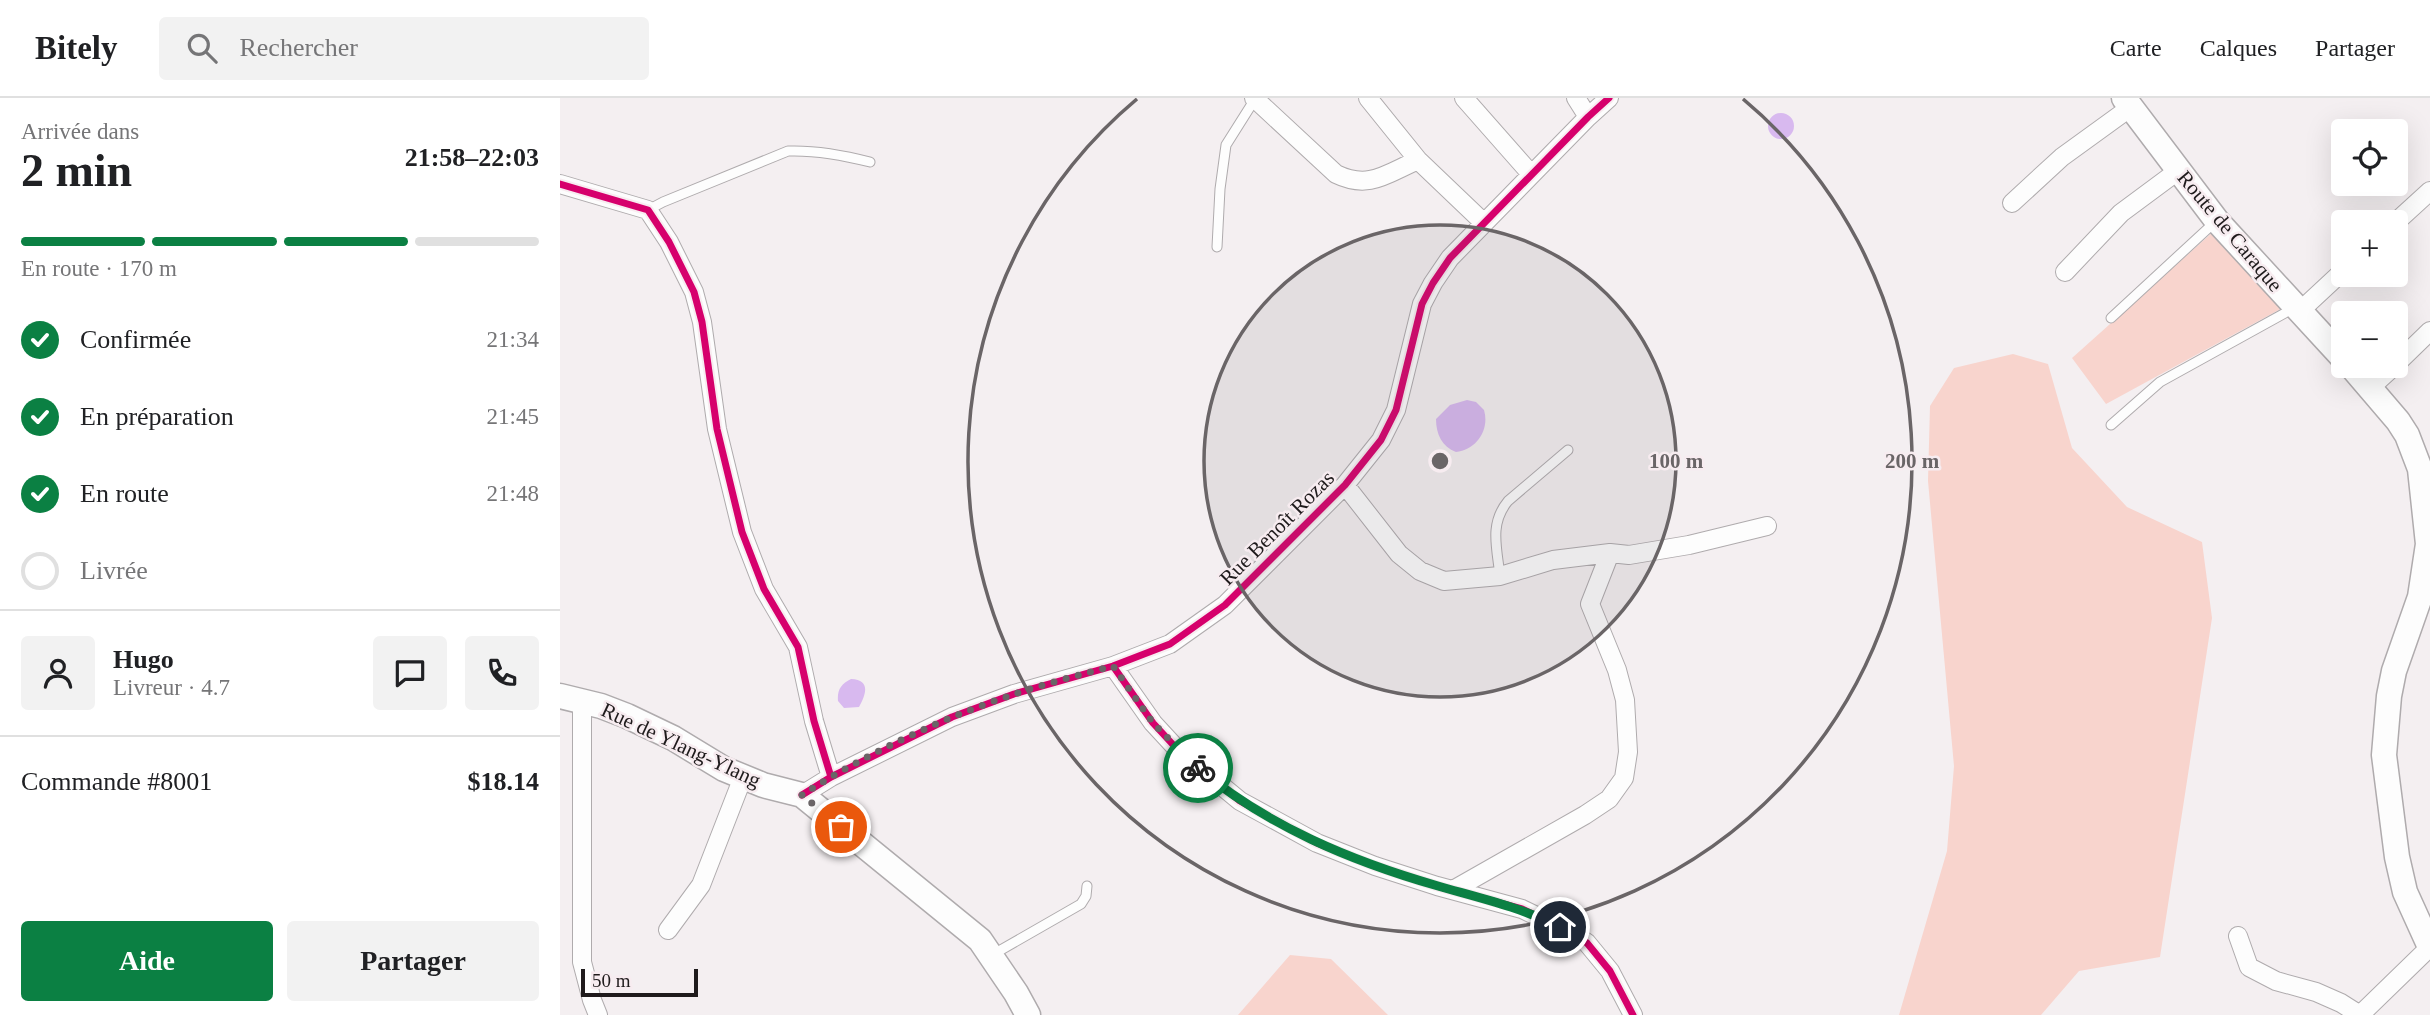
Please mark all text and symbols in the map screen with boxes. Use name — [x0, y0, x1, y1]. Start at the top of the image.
search box — [159, 17, 649, 80]
icon: search — [183, 29, 221, 67]
text: Bitely — [35, 30, 117, 66]
text: Rechercher — [239, 33, 358, 62]
text: Carte — [2110, 35, 2162, 61]
text: Calques — [2200, 35, 2277, 61]
text: Partager — [2315, 35, 2395, 61]
text: Arrivée dans — [21, 119, 139, 144]
map controls — [2331, 119, 2408, 378]
button: locate — [2331, 119, 2408, 196]
text: 21:58–22:03 — [405, 143, 539, 172]
text: 2 min — [21, 145, 132, 196]
street label: Route de Caraque — [2172, 166, 2288, 296]
button: + — [2331, 210, 2408, 287]
text: En route · 170 m — [21, 256, 177, 281]
button: − — [2331, 301, 2408, 378]
icon: check — [21, 321, 59, 359]
text: Confirmée — [80, 325, 191, 354]
text: 21:34 — [487, 327, 539, 352]
icon: check — [21, 398, 59, 436]
text: En préparation — [80, 402, 234, 431]
text: 21:45 — [487, 404, 539, 429]
centre of rings — [1428, 449, 1452, 473]
text: 100 m — [1649, 449, 1704, 473]
text: 200 m — [1885, 449, 1940, 473]
street label: Rue Benoît Rozas — [1215, 466, 1339, 590]
icon: check — [21, 475, 59, 513]
text: En route — [80, 479, 169, 508]
text: 21:48 — [487, 481, 539, 506]
text: Livrée — [80, 556, 148, 585]
button: person — [21, 636, 95, 710]
button: chat — [373, 636, 447, 710]
button: phone — [465, 636, 539, 710]
text: Hugo — [113, 645, 174, 674]
text: Livreur · 4.7 — [113, 675, 230, 700]
street label: Rue de Ylang-Ylang — [598, 698, 765, 793]
courier — [1163, 733, 1233, 803]
icon: bike — [1179, 749, 1217, 787]
text: Commande #8001 — [21, 767, 212, 796]
text: $18.14 — [468, 767, 539, 796]
pin — [811, 797, 871, 857]
icon: bag — [822, 808, 860, 846]
pin — [1530, 897, 1590, 957]
icon: home — [1541, 908, 1579, 946]
button: Aide — [21, 921, 273, 1001]
button: Partager — [287, 921, 539, 1001]
scale bar — [581, 966, 698, 998]
text: 50 m — [592, 970, 631, 991]

